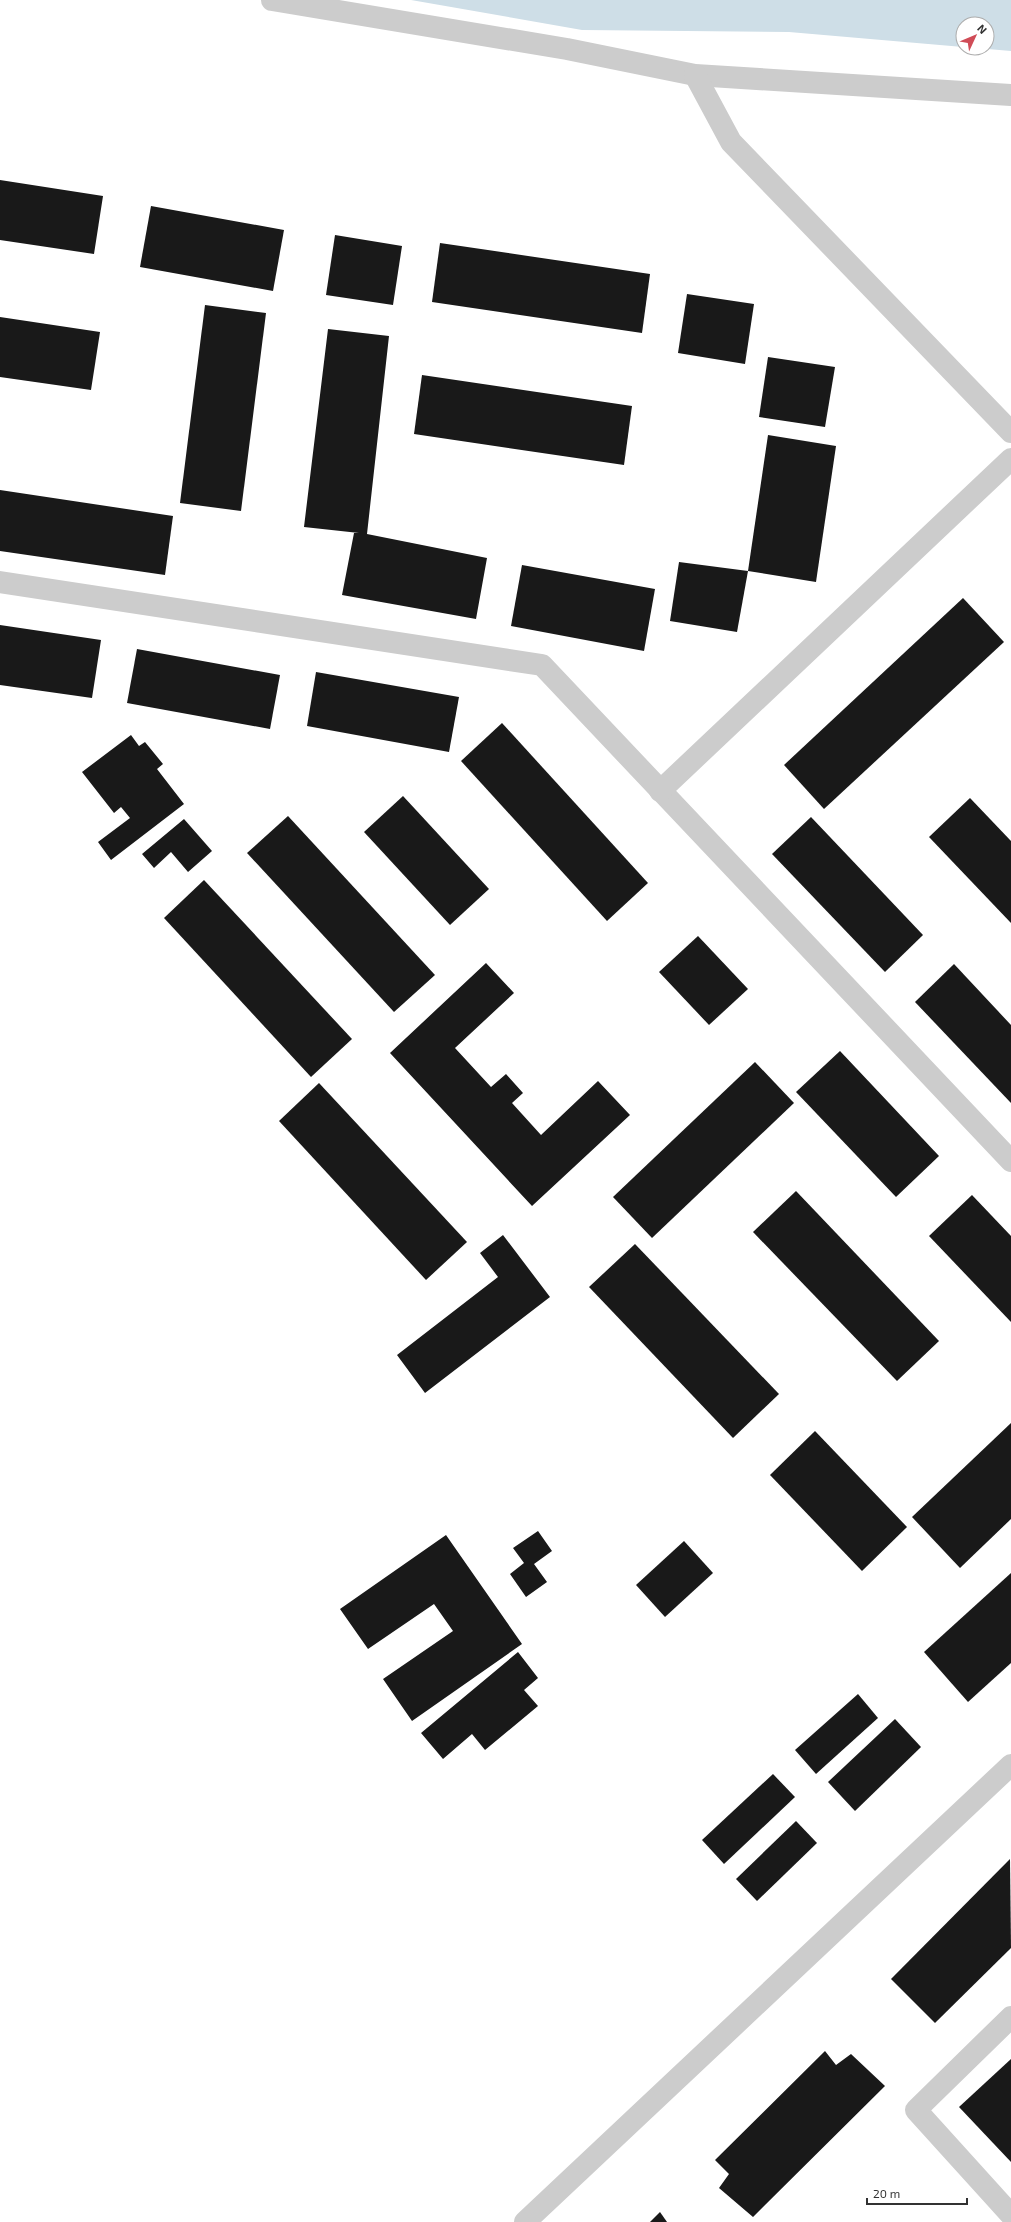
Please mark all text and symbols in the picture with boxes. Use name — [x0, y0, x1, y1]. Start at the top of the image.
north arrow — [955, 16, 995, 56]
text: N — [975, 21, 990, 36]
scale bar — [867, 2180, 967, 2206]
text: 20 m — [873, 2186, 900, 2200]

